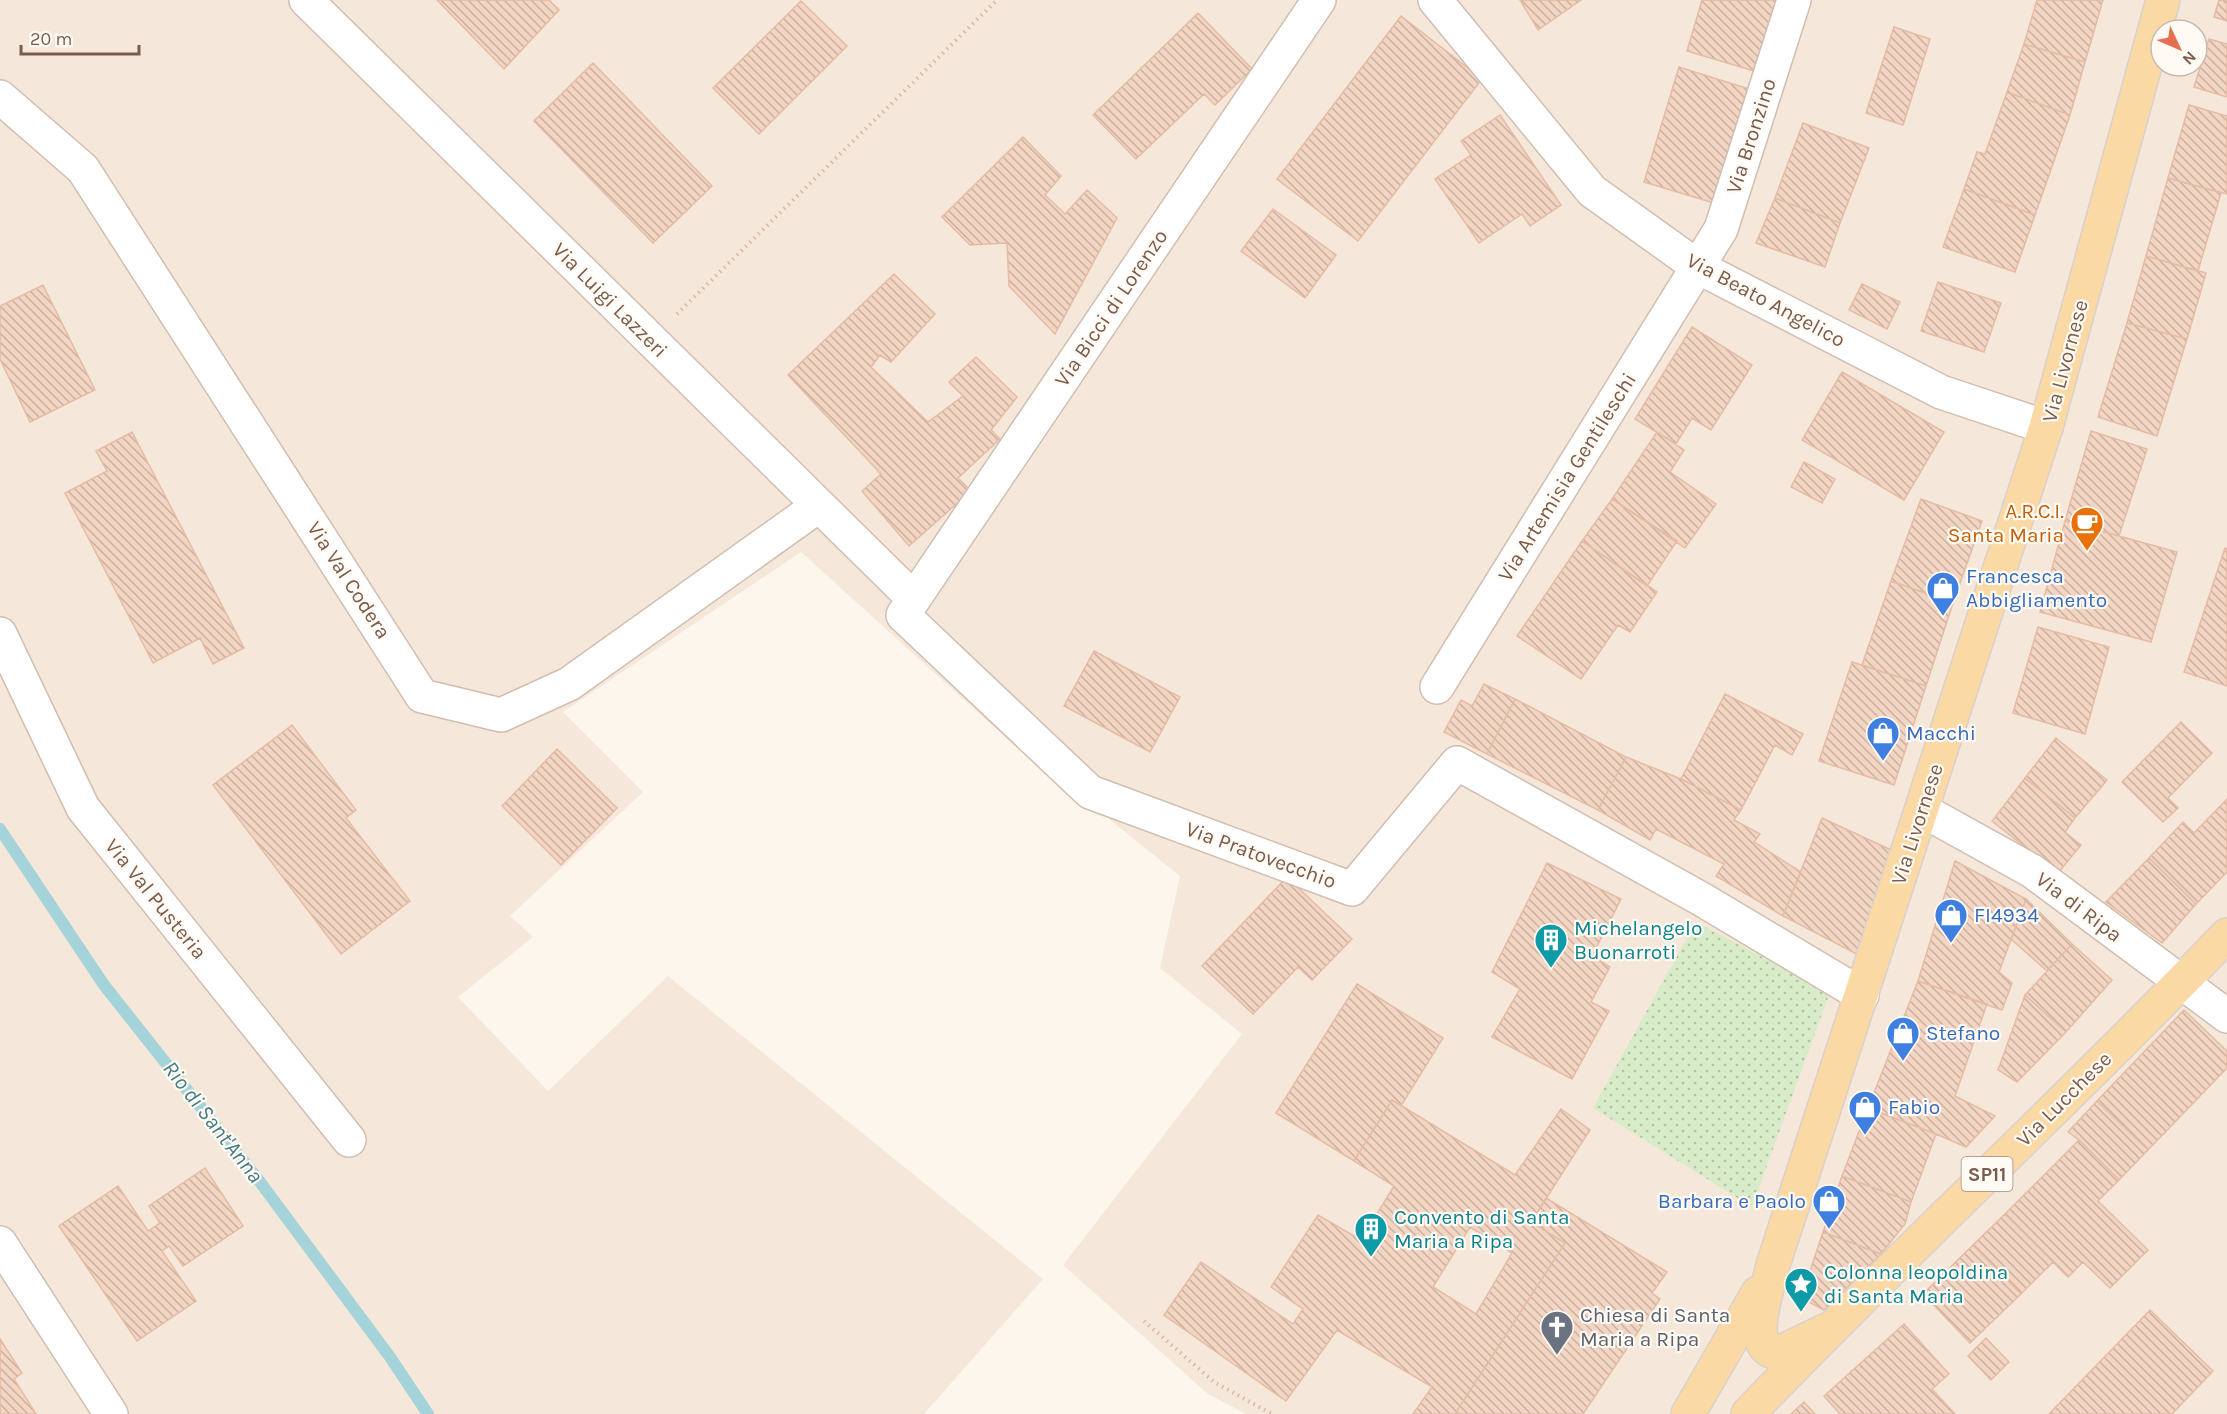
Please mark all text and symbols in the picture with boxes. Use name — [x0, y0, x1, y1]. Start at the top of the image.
scale bar — [21, 18, 140, 56]
north arrow — [2149, 18, 2209, 78]
text: 20 m — [30, 28, 72, 50]
text: N — [2179, 47, 2200, 69]
street label: Via Bronzino — [1721, 75, 1781, 197]
street label: Via Bicci di Lorenzo — [1050, 225, 1172, 391]
street label: Via Luigi Lazzeri — [548, 238, 672, 362]
street label: Via Beato Angelico — [1683, 248, 1849, 352]
street label: Via Livornese — [2037, 297, 2093, 425]
street label: Via Artemisia Gentileschi — [1493, 368, 1641, 586]
place label: A.R.C.I. Santa Maria — [1948, 499, 2064, 547]
cafe icon: A.R.C.I. Santa Maria — [2069, 505, 2105, 552]
street label: Via Val Codera — [302, 517, 396, 643]
place label: Francesca Abbigliamento — [1966, 564, 2107, 612]
shop icon: Francesca Abbigliamento — [1925, 570, 1961, 617]
shop icon: Macchi — [1865, 715, 1901, 762]
place label: Macchi — [1906, 721, 1976, 745]
street label: Via Livornese — [1886, 761, 1948, 887]
street label: Via Pratovecchio — [1183, 817, 1339, 893]
street label: Via Val Pusteria — [100, 834, 212, 964]
street label: Via di Ripa — [2031, 867, 2127, 947]
shop icon: FI4934 — [1933, 897, 1969, 944]
place label: FI4934 — [1974, 903, 2039, 927]
place label: Michelangelo Buonarroti — [1574, 916, 1702, 964]
building icon: Michelangelo Buonarroti — [1533, 922, 1569, 969]
shop icon: Stefano — [1885, 1015, 1921, 1062]
place label: Stefano — [1926, 1021, 2000, 1045]
street label: Via Lucchese — [2012, 1047, 2116, 1151]
water label: Rio di Sant'Anna — [157, 1056, 269, 1188]
shop icon: Fabio — [1847, 1089, 1883, 1136]
place label: Fabio — [1888, 1095, 1940, 1119]
road number: SP11 — [1962, 1157, 2012, 1191]
shop icon: Barbara e Paolo — [1811, 1183, 1847, 1230]
place label: Barbara e Paolo — [1658, 1189, 1806, 1213]
place label: Convento di Santa Maria a Ripa — [1394, 1205, 1569, 1253]
building icon: Convento di Santa Maria a Ripa — [1353, 1211, 1389, 1258]
place label: Colonna leopoldina di Santa Maria — [1824, 1260, 2008, 1308]
place icon: Colonna leopoldina di Santa Maria — [1783, 1266, 1819, 1313]
place label: Chiesa di Santa Maria a Ripa — [1580, 1303, 1730, 1351]
church icon: Chiesa di Santa Maria a Ripa — [1539, 1309, 1575, 1356]

